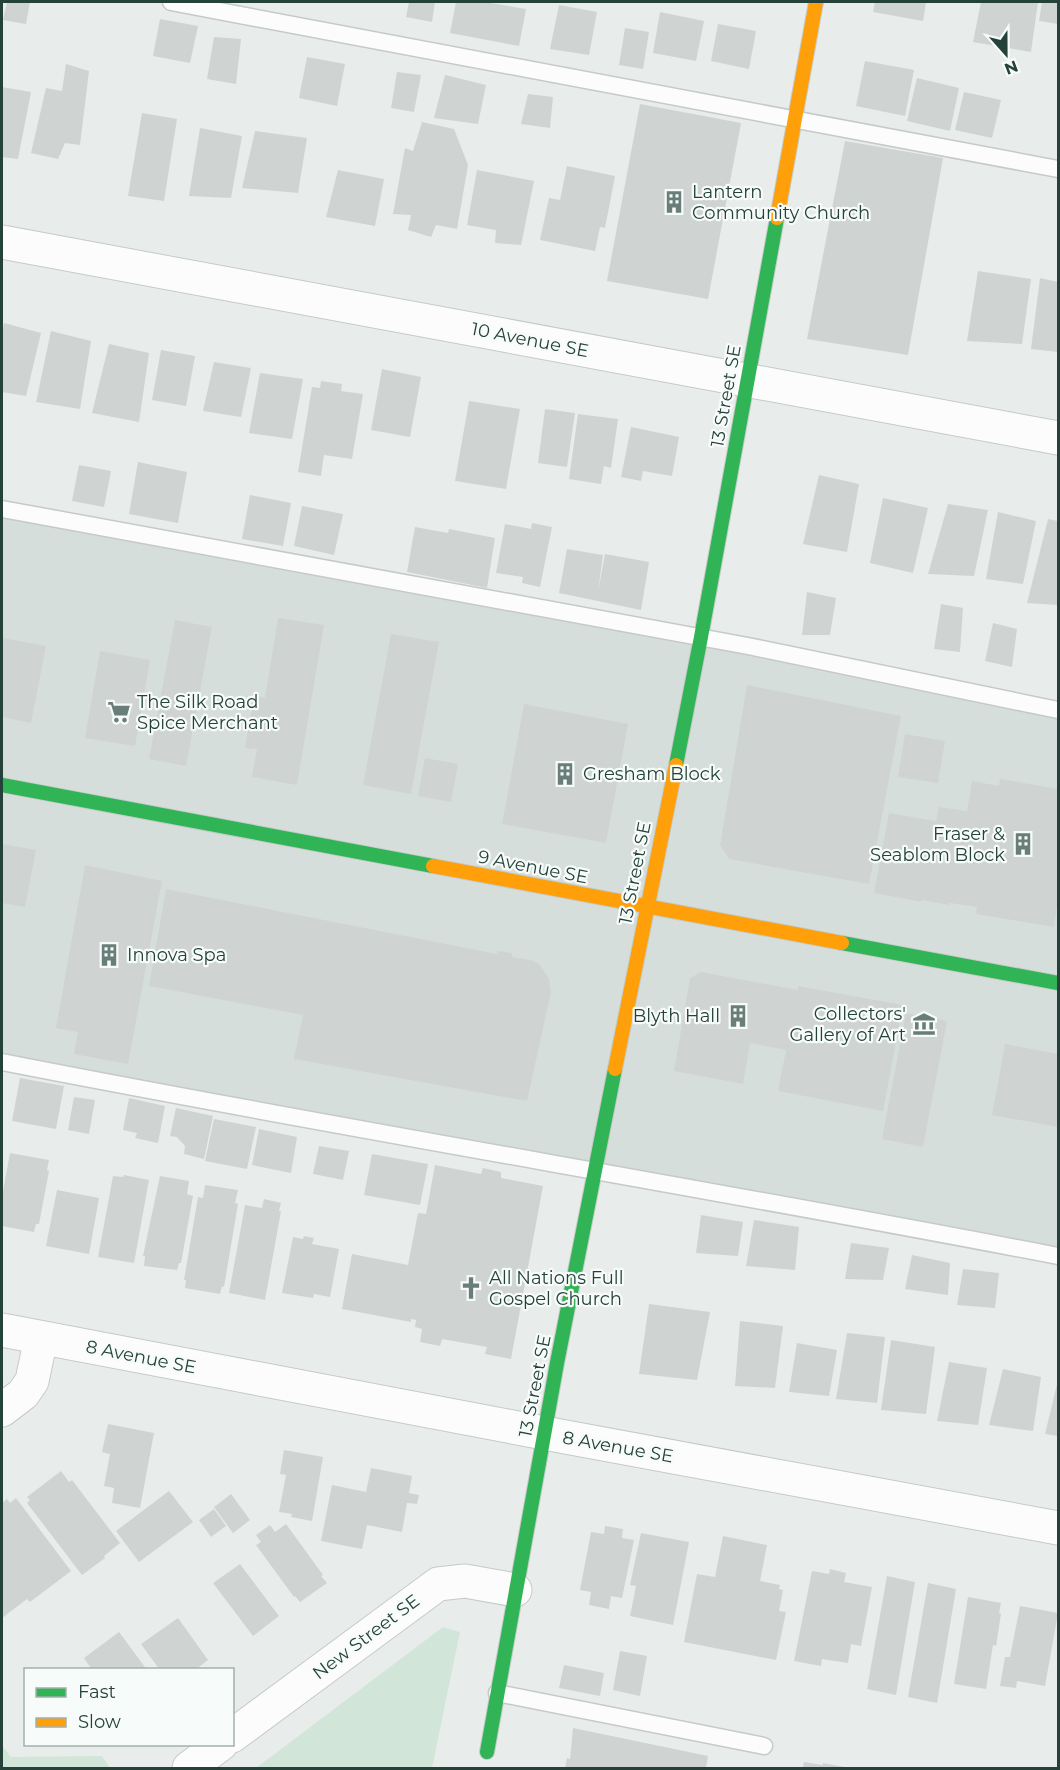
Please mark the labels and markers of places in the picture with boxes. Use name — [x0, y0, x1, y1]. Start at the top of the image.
place label: Lantern Community Church — [692, 181, 870, 224]
building icon: Lantern Community Church — [661, 189, 687, 215]
place label: The Silk Road Spice Merchant — [137, 691, 278, 734]
supermarket icon: The Silk Road Spice Merchant — [106, 699, 132, 725]
building icon: Gresham Block — [552, 761, 578, 787]
place label: Gresham Block — [583, 763, 721, 785]
place label: Fraser & Seablom Block — [870, 823, 1005, 866]
building icon: Fraser & Seablom Block — [1010, 831, 1036, 857]
building icon: Innova Spa — [96, 942, 122, 968]
place label: Innova Spa — [127, 944, 226, 966]
building icon: Blyth Hall — [725, 1003, 751, 1029]
place label: Collectors' Gallery of Art — [790, 1003, 906, 1046]
place label: Blyth Hall — [633, 1005, 720, 1027]
museum icon: Collectors' Gallery of Art — [911, 1011, 937, 1037]
place label: All Nations Full Gospel Church — [489, 1267, 624, 1310]
church icon: All Nations Full Gospel Church — [458, 1275, 484, 1301]

